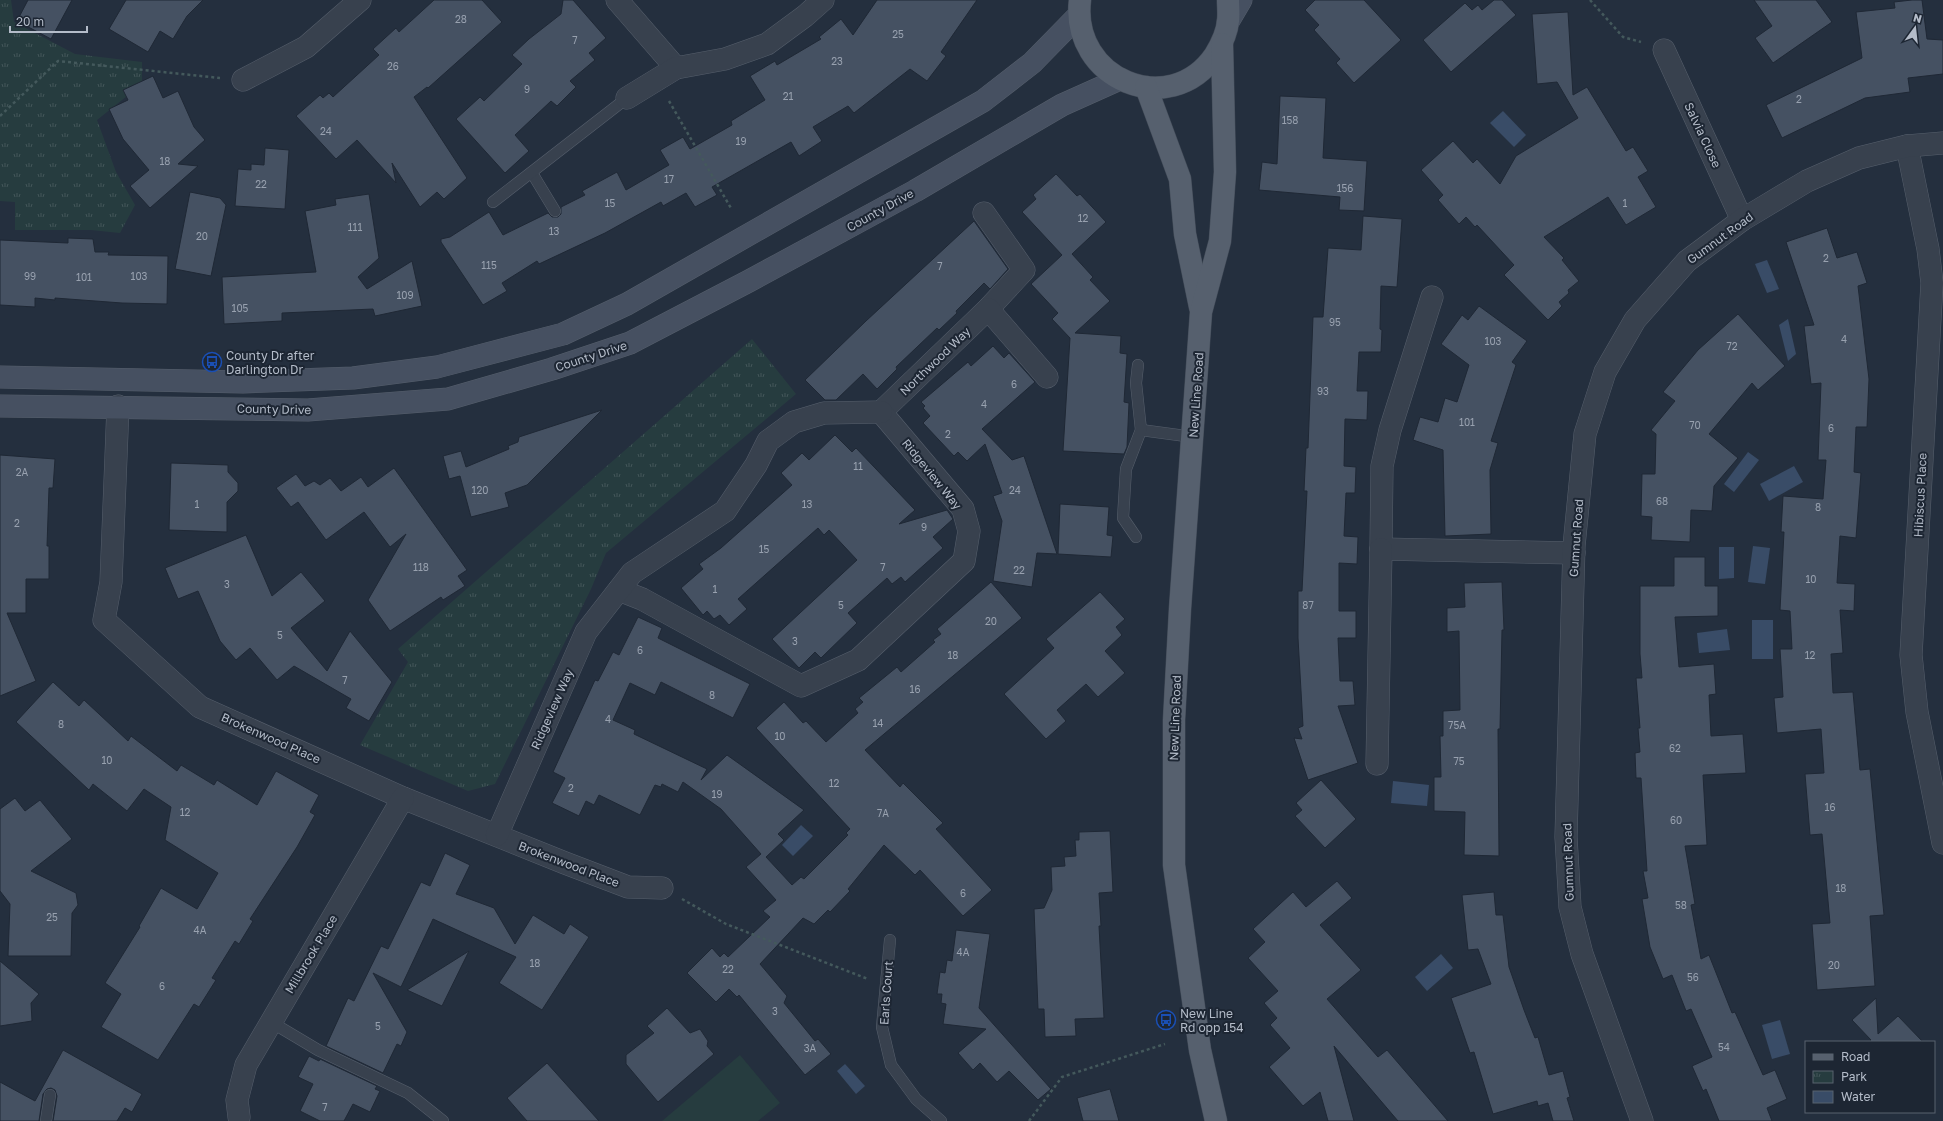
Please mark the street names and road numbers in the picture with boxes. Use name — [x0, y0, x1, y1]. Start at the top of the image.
street label: Salvia Close — [1681, 100, 1725, 170]
street label: County Drive — [844, 185, 916, 235]
street label: Gumnut Road — [1684, 209, 1756, 267]
street label: Northwood Way — [897, 323, 973, 398]
street label: County Drive — [553, 337, 629, 375]
street label: New Line Road — [1186, 352, 1206, 438]
street label: County Drive — [237, 401, 311, 417]
street label: Ridgeview Way — [899, 436, 965, 513]
street label: Hibiscus Place — [1910, 452, 1930, 538]
street label: Gumnut Road — [1566, 498, 1586, 578]
street label: Ridgeview Way — [528, 666, 577, 752]
street label: New Line Road — [1166, 675, 1184, 761]
street label: Brokenwood Place — [219, 709, 323, 767]
street label: Gumnut Road — [1559, 823, 1577, 901]
street label: Brokenwood Place — [516, 838, 622, 890]
street label: Millbrook Place — [282, 912, 340, 996]
street label: Earls Court — [876, 960, 896, 1026]

